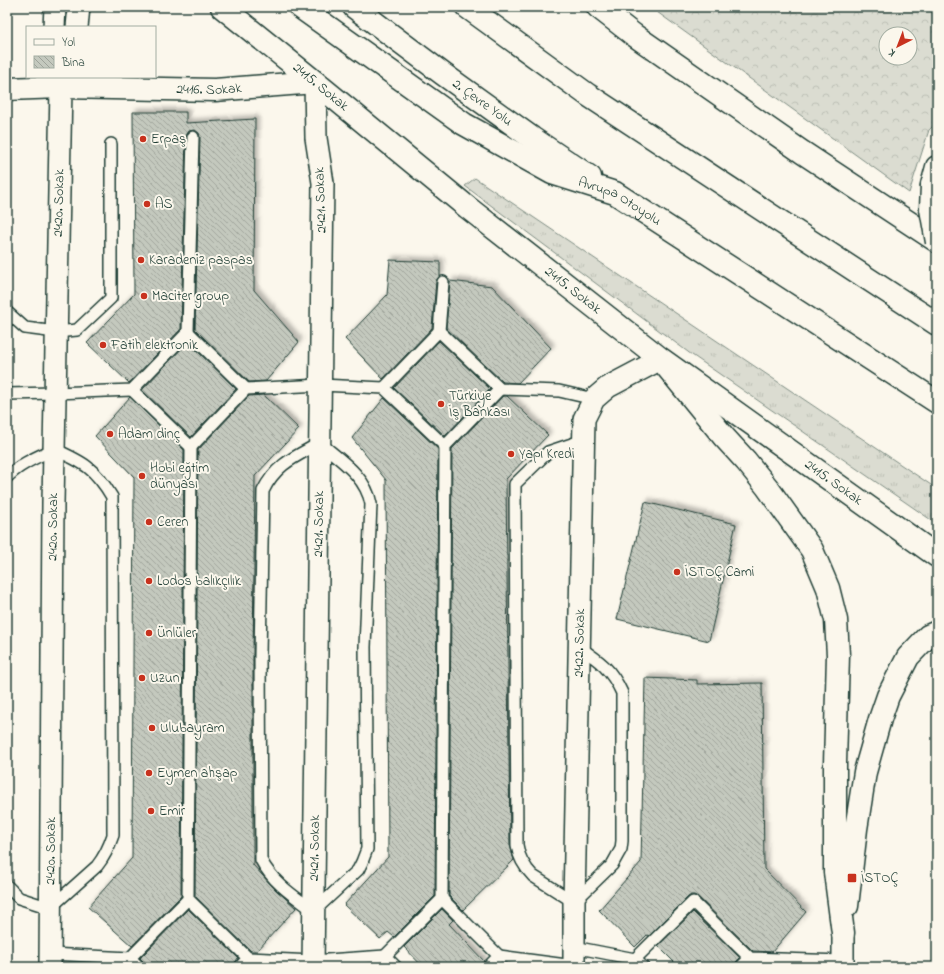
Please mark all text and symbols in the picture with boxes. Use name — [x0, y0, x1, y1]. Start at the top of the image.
legend — [26, 26, 156, 78]
north arrow — [878, 26, 918, 66]
text: Yol — [62, 34, 75, 52]
text: K — [884, 45, 899, 60]
text: Bina — [61, 54, 85, 72]
street label: 2415. Sokak — [288, 57, 354, 117]
street label: 2. Çevre Yolu — [448, 73, 517, 131]
street label: 2416. Sokak — [176, 77, 243, 100]
place label: Erpaş — [151, 129, 186, 150]
marker: Erpaş — [138, 134, 148, 144]
street label: 2421. Sokak — [309, 166, 333, 233]
street label: 2420. Sokak — [48, 168, 70, 237]
street label: Avrupa Otoyolu — [576, 171, 666, 231]
place label: AS — [155, 194, 173, 215]
marker: AS — [142, 199, 152, 209]
place label: Karadeniz paspas — [149, 250, 253, 271]
marker: Karadeniz paspas — [136, 255, 146, 265]
street label: 2415. Sokak — [540, 261, 607, 320]
place label: Maciter group — [152, 286, 229, 308]
marker: Maciter group — [139, 291, 149, 301]
place label: Fatih elektronik — [110, 335, 199, 356]
marker: Fatih elektronik — [98, 340, 108, 350]
place label: Türkiye İş Bankası — [449, 386, 510, 423]
marker: Türkiye İş Bankası — [436, 399, 446, 409]
place label: Adam dinç — [118, 424, 181, 445]
marker: Adam dinç — [105, 429, 115, 439]
place label: Yapı Kredi — [519, 444, 574, 465]
marker: Yapı Kredi — [506, 449, 516, 459]
street label: 2415. Sokak — [800, 454, 868, 511]
place label: Hobi eğtim dünyası — [150, 458, 209, 496]
marker: Hobi eğtim dünyası — [137, 471, 147, 481]
street label: 2421. Sokak — [308, 490, 330, 557]
street label: 2420. Sokak — [42, 492, 64, 561]
place label: Ceren — [157, 512, 189, 533]
marker: Ceren — [144, 517, 154, 527]
place label: İSTOÇ Cami — [685, 562, 754, 583]
marker: İSTOÇ Cami — [672, 567, 682, 577]
place label: Lodos balıkçılık — [157, 571, 242, 592]
marker: Lodos balıkçılık — [144, 576, 154, 586]
street label: 2422. Sokak — [568, 608, 591, 678]
place label: Ünlüler — [157, 623, 197, 644]
marker: Ünlüler — [144, 628, 154, 638]
place label: Uzun — [150, 668, 180, 689]
marker: Uzun — [137, 673, 147, 683]
place label: Ulubayram — [160, 718, 225, 740]
marker: Ulubayram — [147, 723, 157, 733]
place label: Eymen ahşap — [157, 763, 238, 785]
marker: Eymen ahşap — [144, 768, 154, 778]
place label: Emir — [159, 801, 186, 822]
marker: Emir — [146, 806, 156, 816]
street label: 2421. Sokak — [304, 814, 325, 881]
street label: 2420. Sokak — [40, 816, 61, 885]
place label: İSTOÇ — [861, 868, 898, 889]
marker: İSTOÇ — [846, 872, 858, 884]

